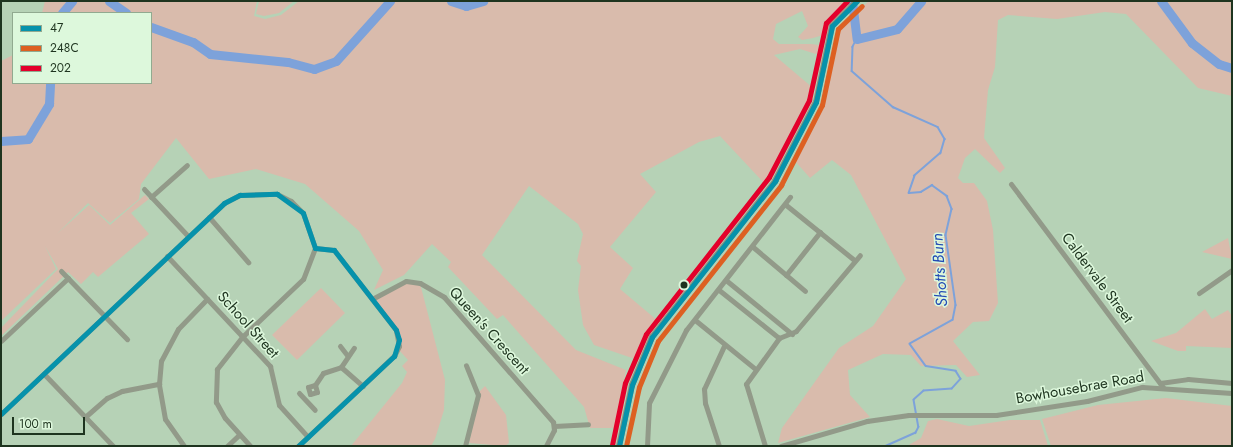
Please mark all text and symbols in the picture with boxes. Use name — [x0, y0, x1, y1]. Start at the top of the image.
legend — [12, 12, 152, 84]
text: 47 — [50, 19, 63, 37]
text: 248C — [50, 39, 79, 57]
text: 202 — [50, 59, 71, 77]
street label: Caldervale Street — [1057, 229, 1137, 327]
water label: Shotts Burn — [928, 232, 952, 308]
unlabelled marker — [679, 280, 689, 290]
street label: Queen's Crescent — [445, 284, 533, 378]
street label: School Street — [213, 288, 283, 362]
street label: Bowhousebrae Road — [1015, 368, 1145, 408]
scale bar — [14, 409, 87, 435]
text: 100 m — [19, 415, 52, 433]

